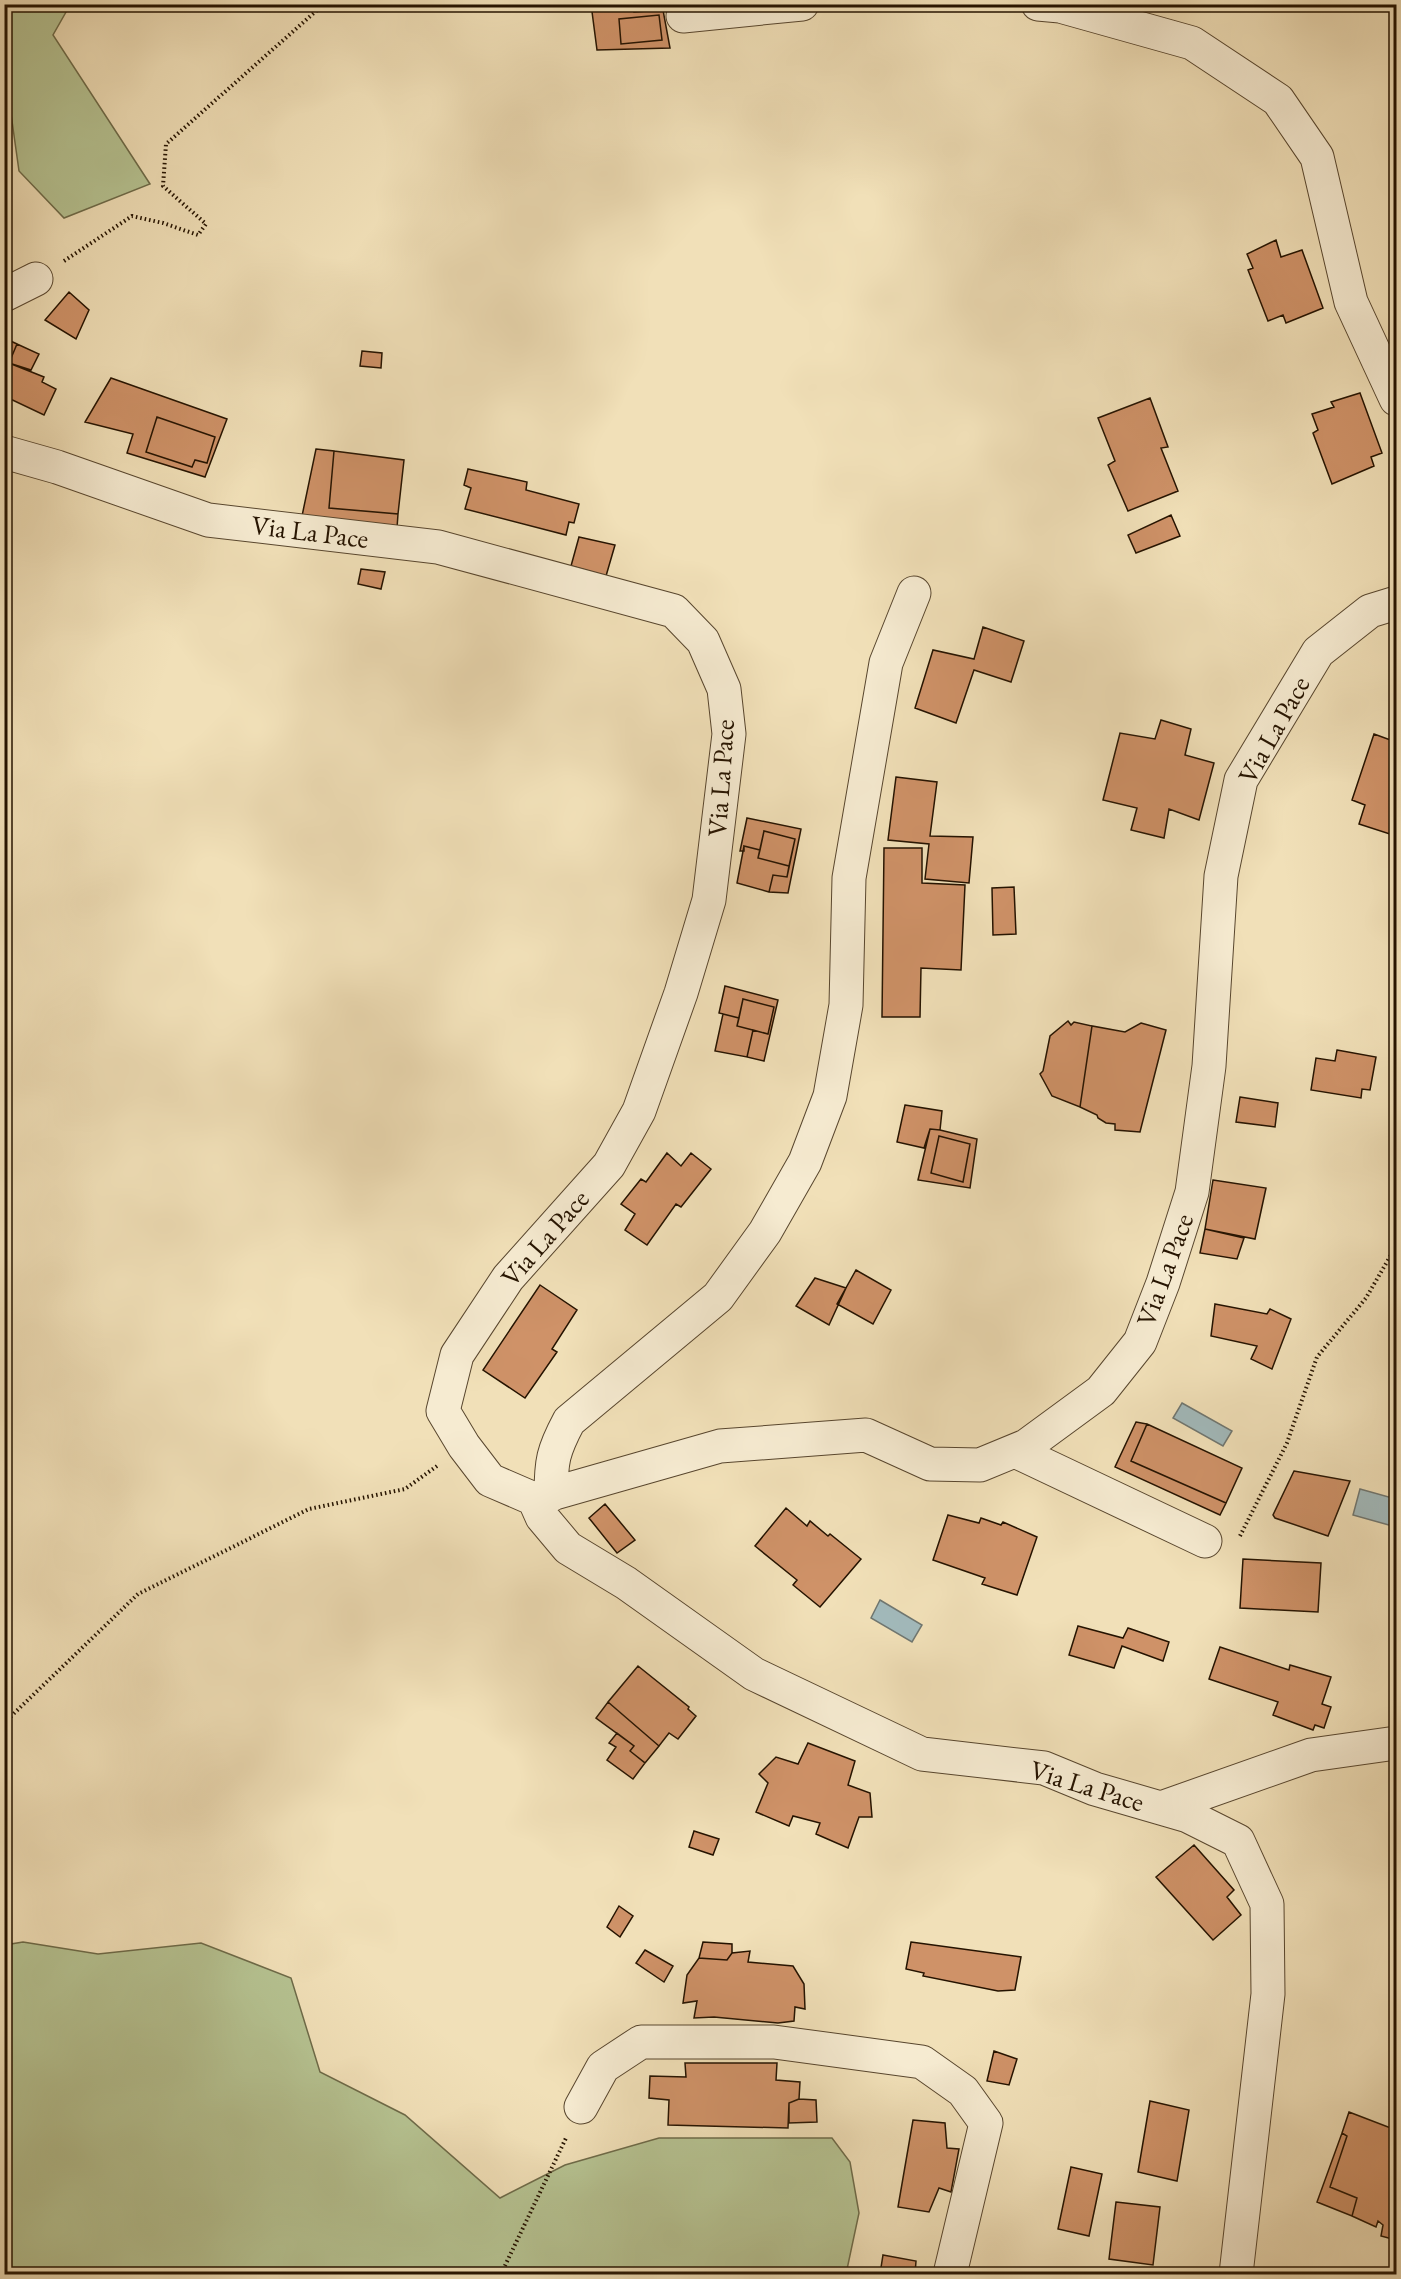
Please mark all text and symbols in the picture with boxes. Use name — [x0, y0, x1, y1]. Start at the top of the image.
street label: Via La Pace — [250, 507, 371, 556]
street label: Via La Pace — [1230, 670, 1317, 790]
street label: Via La Pace — [699, 718, 742, 838]
street label: Via La Pace — [493, 1182, 596, 1294]
street label: Via La Pace — [1128, 1209, 1201, 1331]
street label: Via La Pace — [1026, 1752, 1149, 1819]

